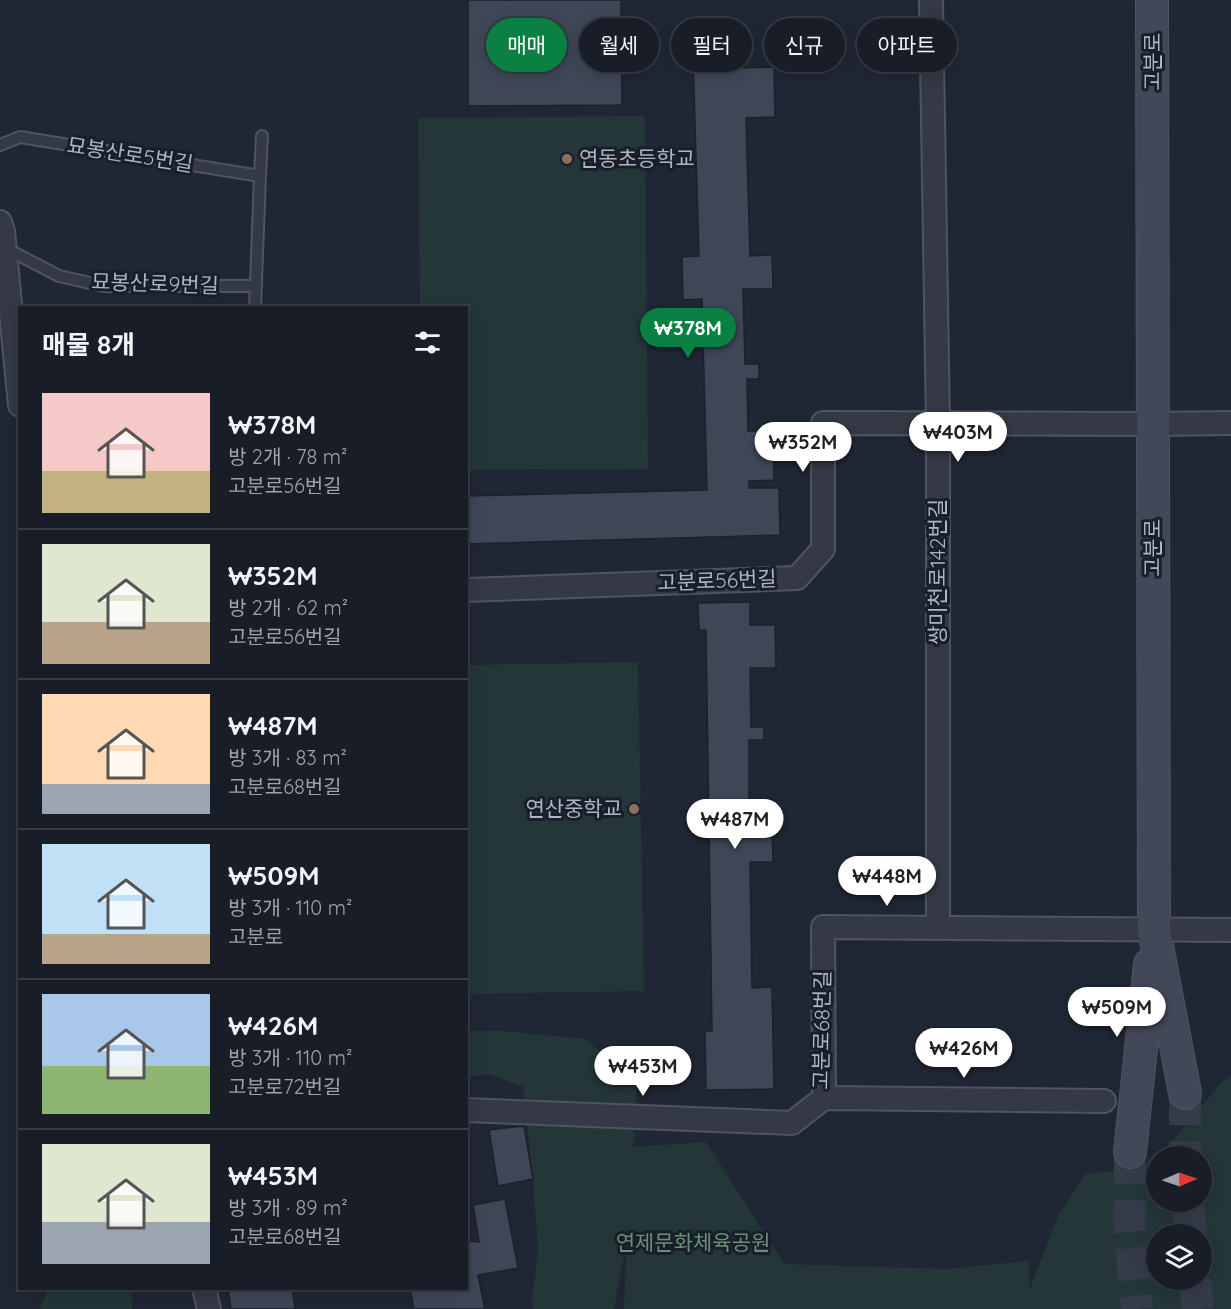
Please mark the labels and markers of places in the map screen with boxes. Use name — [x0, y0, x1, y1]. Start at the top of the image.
place label: 연동초등학교 — [579, 145, 695, 171]
marker: 연동초등학교 — [560, 152, 574, 166]
pin: ₩378M — [646, 308, 730, 359]
pin: ₩403M — [916, 412, 1000, 463]
pin: ₩352M — [761, 422, 845, 473]
place label: 연산중학교 — [525, 795, 622, 821]
pin: ₩487M — [693, 799, 777, 850]
marker: 연산중학교 — [627, 802, 641, 816]
pin: ₩448M — [845, 856, 929, 907]
pin: ₩509M — [1075, 987, 1159, 1038]
pin: ₩426M — [922, 1028, 1006, 1079]
pin: ₩453M — [601, 1046, 685, 1097]

